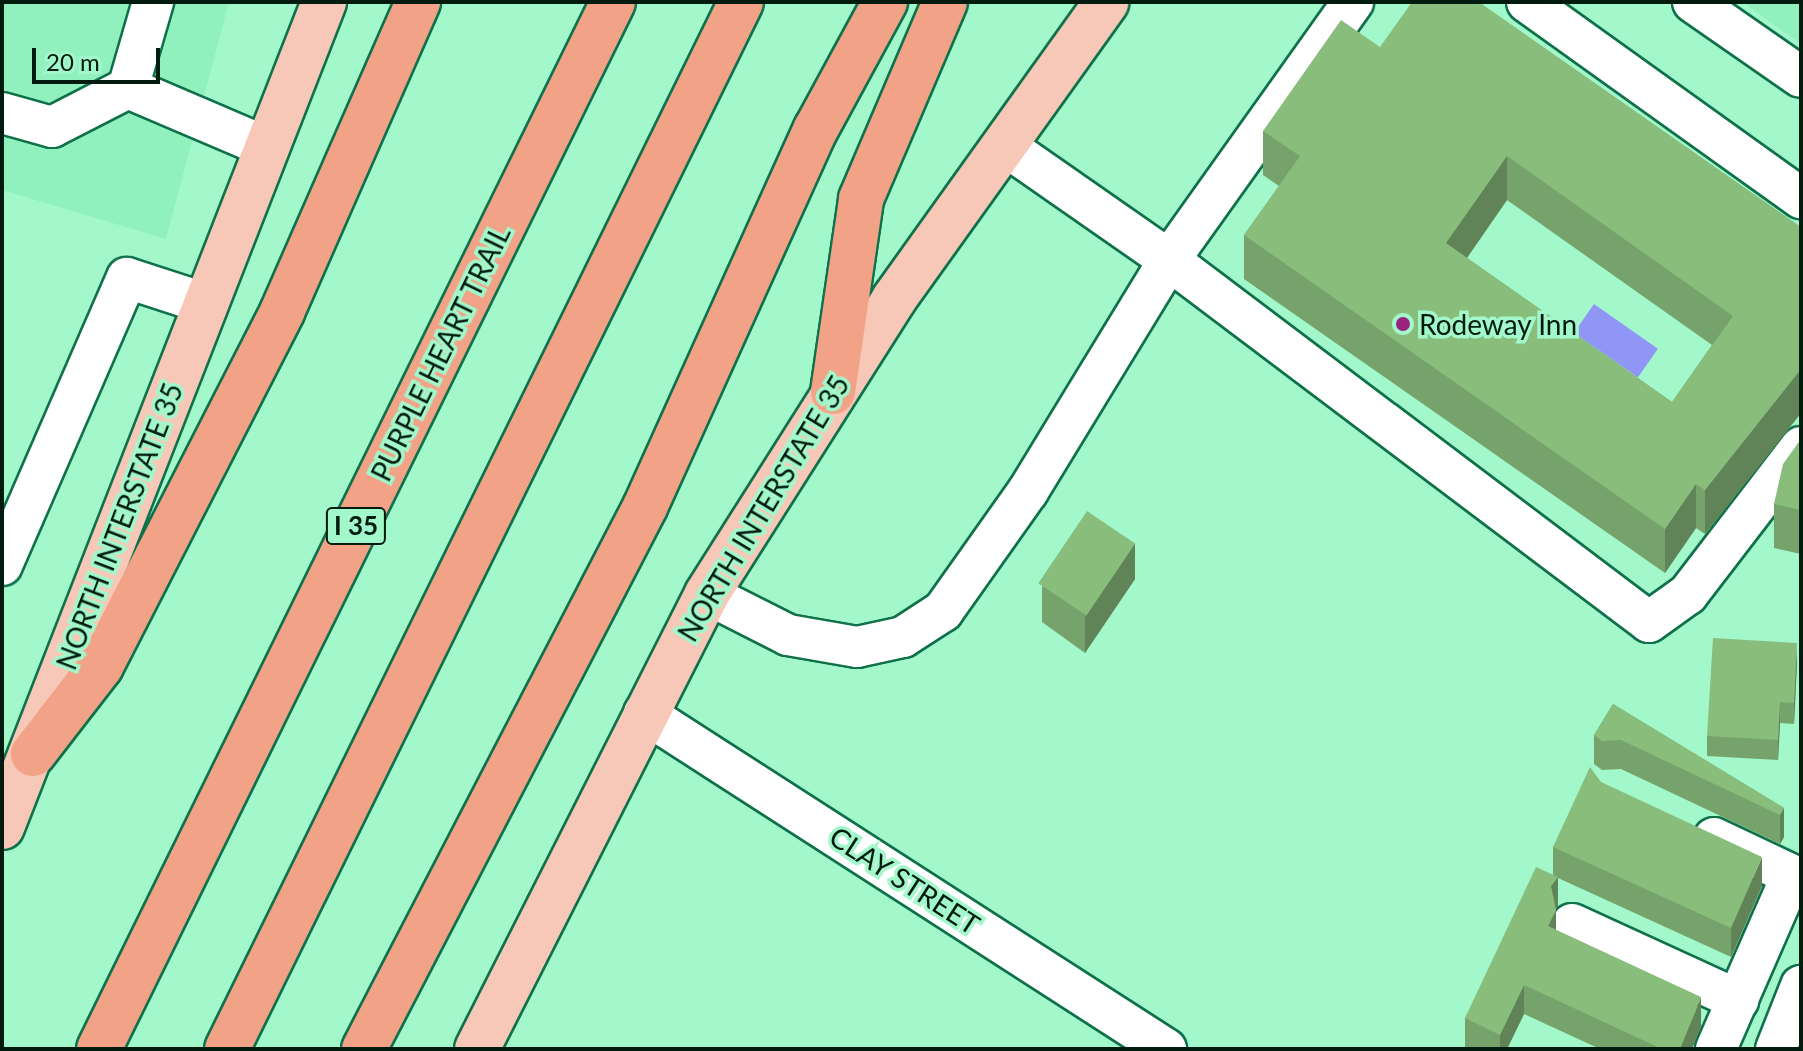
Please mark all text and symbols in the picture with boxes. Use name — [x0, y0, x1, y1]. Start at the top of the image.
scale bar — [36, 32, 164, 82]
text: 20 m — [46, 47, 100, 76]
street label: PURPLE HEART TRAIL — [363, 219, 517, 487]
place label: Rodeway Inn — [1419, 307, 1578, 341]
marker: Rodeway Inn — [1394, 315, 1412, 333]
street label: NORTH INTERSTATE 35 — [670, 369, 856, 647]
street label: NORTH INTERSTATE 35 — [49, 378, 189, 674]
road number: I 35 — [324, 504, 388, 548]
street label: CLAY STREET — [823, 819, 987, 941]

